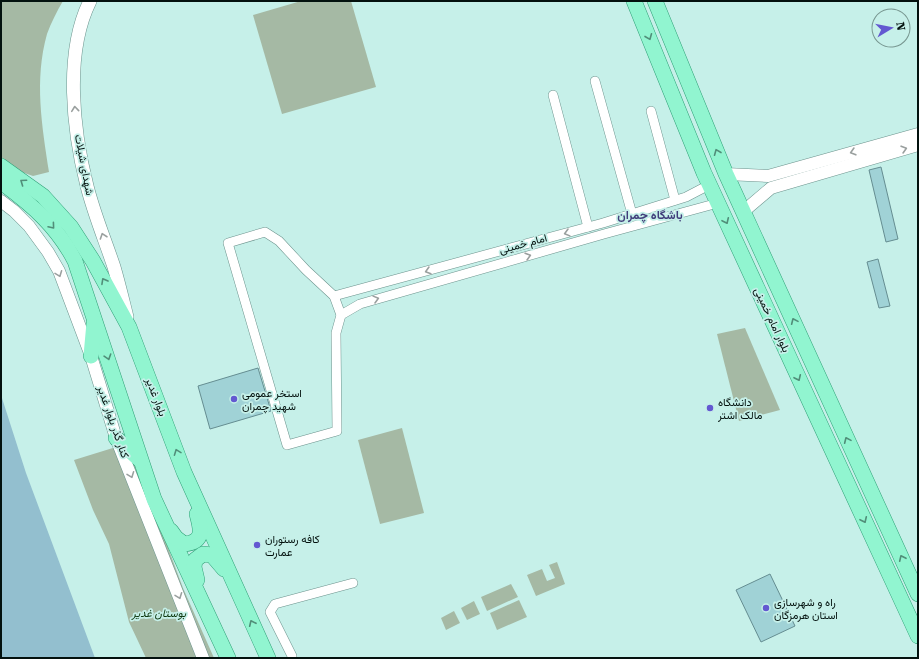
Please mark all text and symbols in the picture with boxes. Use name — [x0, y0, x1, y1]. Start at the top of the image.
north arrow — [871, 8, 911, 48]
text: N — [893, 21, 908, 32]
one-way arrow — [644, 34, 652, 41]
one-way arrow — [71, 106, 80, 112]
street label: شهدای شیلات — [72, 133, 96, 197]
one-way arrow — [900, 145, 907, 154]
one-way arrow — [850, 147, 857, 156]
one-way arrow — [714, 149, 722, 156]
one-way arrow — [21, 180, 28, 187]
district label: باشگاه چمران — [617, 208, 683, 223]
one-way arrow — [721, 217, 729, 225]
one-way arrow — [48, 221, 55, 228]
one-way arrow — [563, 228, 570, 236]
street label: امام خمینی — [498, 231, 549, 258]
one-way arrow — [99, 232, 108, 239]
one-way arrow — [525, 252, 532, 261]
one-way arrow — [425, 266, 432, 275]
one-way arrow — [55, 271, 63, 278]
one-way arrow — [101, 278, 109, 286]
street label: بلوار امام خمینی — [750, 286, 793, 355]
one-way arrow — [373, 296, 380, 304]
one-way arrow — [791, 318, 799, 326]
one-way arrow — [103, 353, 112, 360]
one-way arrow — [793, 373, 801, 381]
street label: بلوار غدیر — [142, 375, 169, 418]
street label: کنار گذر بلوار غدیر — [94, 383, 132, 460]
place label: استخر عمومی شهید چمران — [242, 387, 302, 414]
marker: استخر عمومی شهید چمران — [229, 394, 239, 404]
place label: دانشگاه مالک اشتر — [717, 396, 763, 422]
marker: دانشگاه مالک اشتر — [705, 403, 715, 413]
one-way arrow — [844, 437, 852, 444]
one-way arrow — [173, 449, 181, 456]
one-way arrow — [127, 472, 135, 479]
one-way arrow — [859, 515, 867, 523]
place label: کافه رستوران عمارت — [265, 533, 320, 559]
marker: کافه رستوران عمارت — [252, 540, 262, 550]
one-way arrow — [899, 555, 907, 563]
one-way arrow — [174, 592, 182, 600]
place label: راه و شهرسازی استان هرمزگان — [774, 596, 838, 622]
marker: راه و شهرسازی استان هرمزگان — [761, 603, 771, 613]
park label: بوستان غدیر — [131, 607, 187, 620]
one-way arrow — [248, 619, 256, 626]

